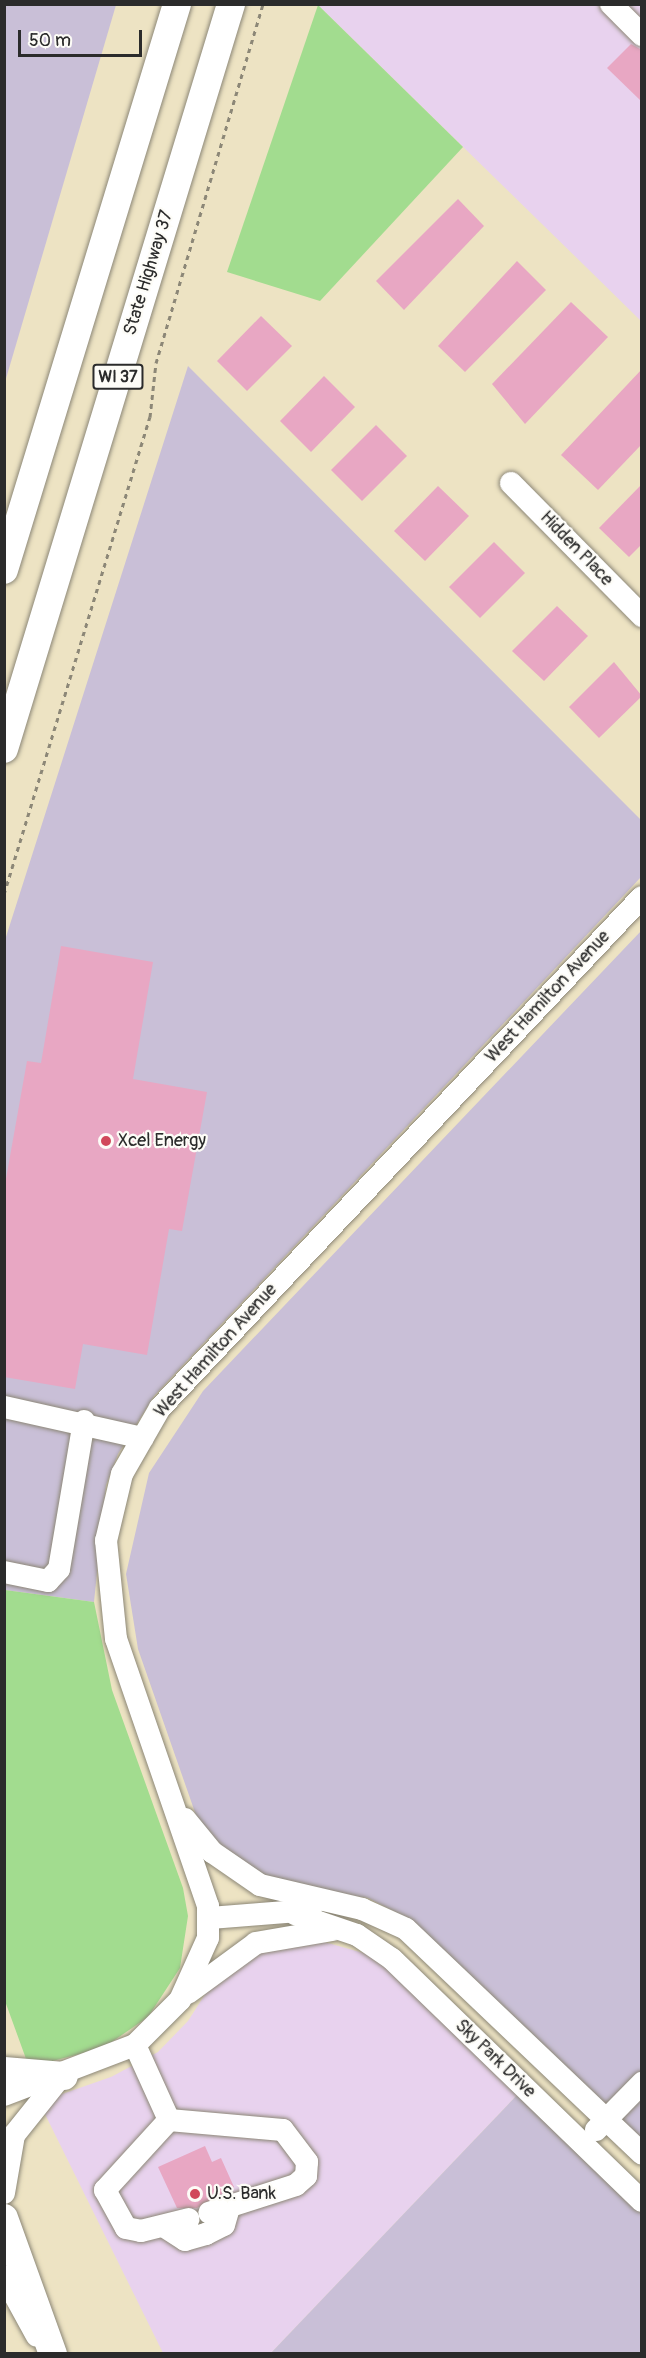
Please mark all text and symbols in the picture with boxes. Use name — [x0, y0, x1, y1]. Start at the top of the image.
scale bar — [21, 18, 146, 56]
text: 50 m — [29, 29, 71, 52]
street label: State Highway 37 — [120, 208, 178, 338]
road number: WI 37 — [91, 364, 145, 390]
street label: Hidden Place — [535, 507, 617, 591]
street label: West Hamilton Avenue — [481, 926, 615, 1068]
place label: Xcel Energy — [118, 1130, 206, 1152]
marker: Xcel Energy — [99, 1134, 113, 1148]
street label: West Hamilton Avenue — [150, 1280, 282, 1422]
street label: Sky Park Drive — [450, 2015, 540, 2103]
place label: U.S. Bank — [207, 2183, 276, 2205]
marker: U.S. Bank — [188, 2187, 202, 2201]

